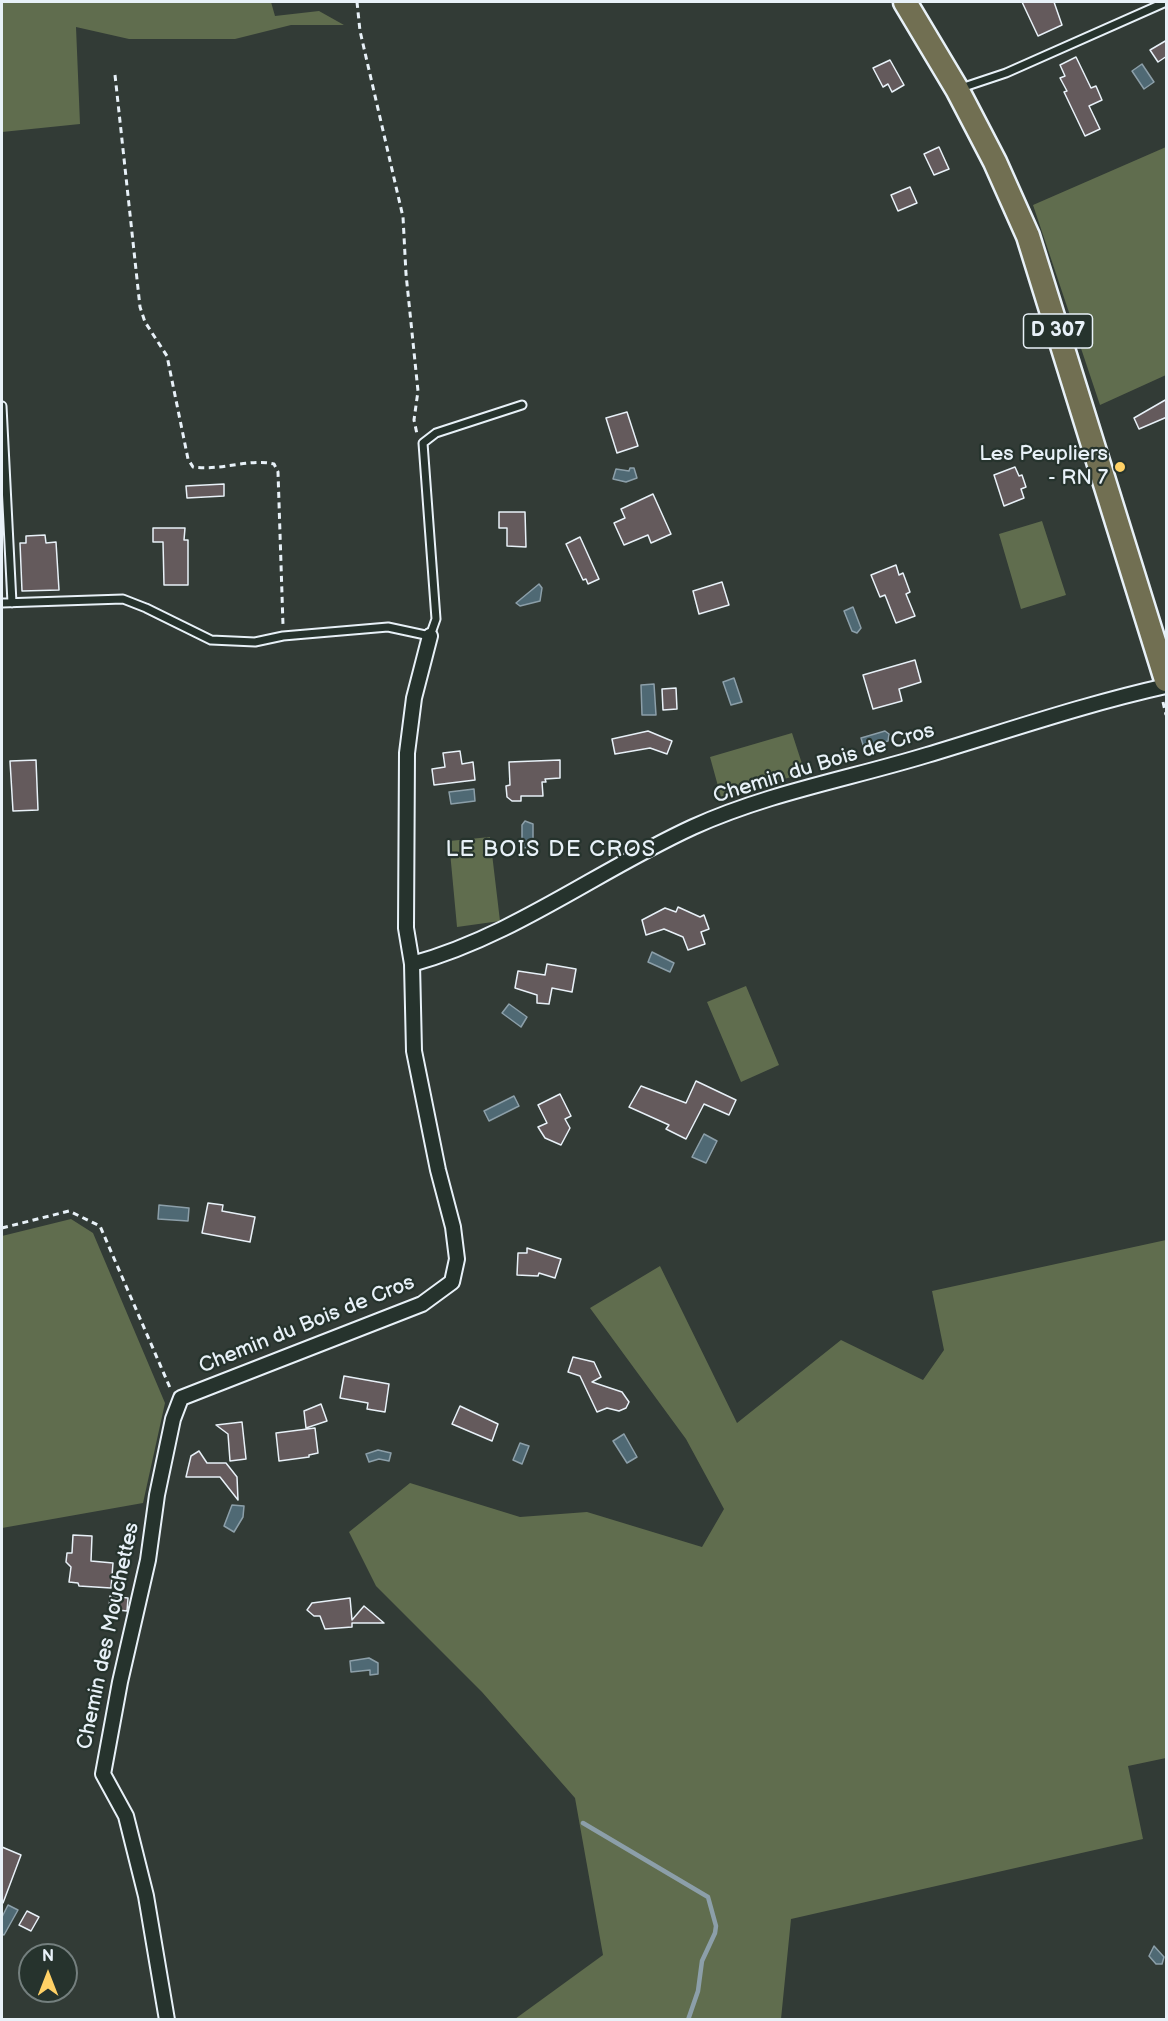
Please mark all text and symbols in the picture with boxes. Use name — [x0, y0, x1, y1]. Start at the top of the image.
road number: D 307 — [1024, 314, 1092, 348]
place label: Les Peupliers - RN 7 — [979, 442, 1108, 492]
marker: Les Peupliers - RN 7 — [1113, 460, 1127, 474]
street label: Chemin du Bois de Cros — [710, 718, 938, 810]
district label: LE BOIS DE CROS — [445, 837, 657, 863]
street label: Chemin du Bois de Cros — [196, 1270, 418, 1380]
street label: Chemin des Mouchettes — [73, 1520, 145, 1752]
north arrow — [18, 1943, 78, 2003]
text: N — [42, 1947, 54, 1966]

